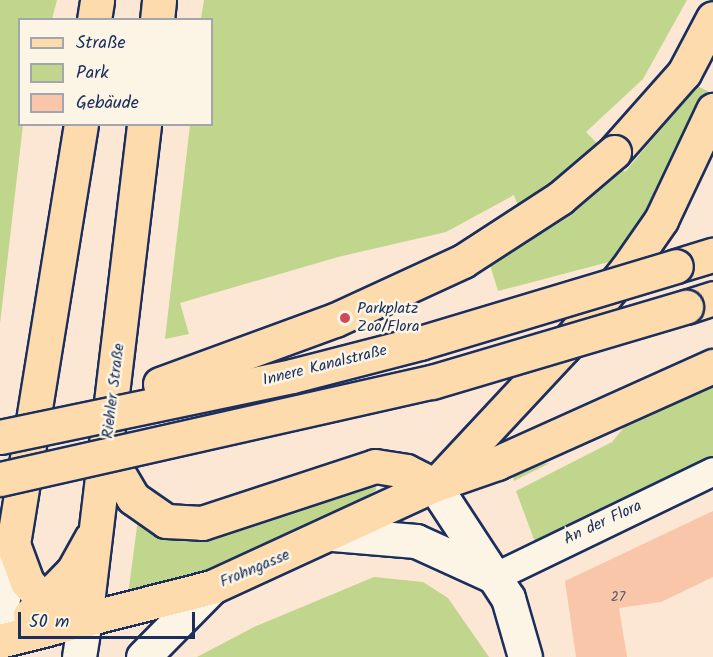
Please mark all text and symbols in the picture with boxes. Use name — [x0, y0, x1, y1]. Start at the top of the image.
legend — [18, 18, 213, 126]
text: Straße — [76, 29, 126, 58]
text: Park — [76, 59, 109, 88]
text: Gebäude — [76, 89, 139, 118]
place label: Parkplatz Zoo/Flora — [357, 299, 419, 337]
marker: Parkplatz Zoo/Flora — [338, 311, 352, 325]
street label: Innere Kanalstraße — [261, 341, 389, 391]
street label: Riehler Straße — [99, 342, 129, 440]
street label: An der Flora — [561, 497, 645, 549]
street label: Frohngasse — [217, 546, 293, 592]
house number: 27 — [611, 589, 625, 605]
scale bar — [21, 600, 198, 638]
text: 50 m — [29, 608, 69, 637]

